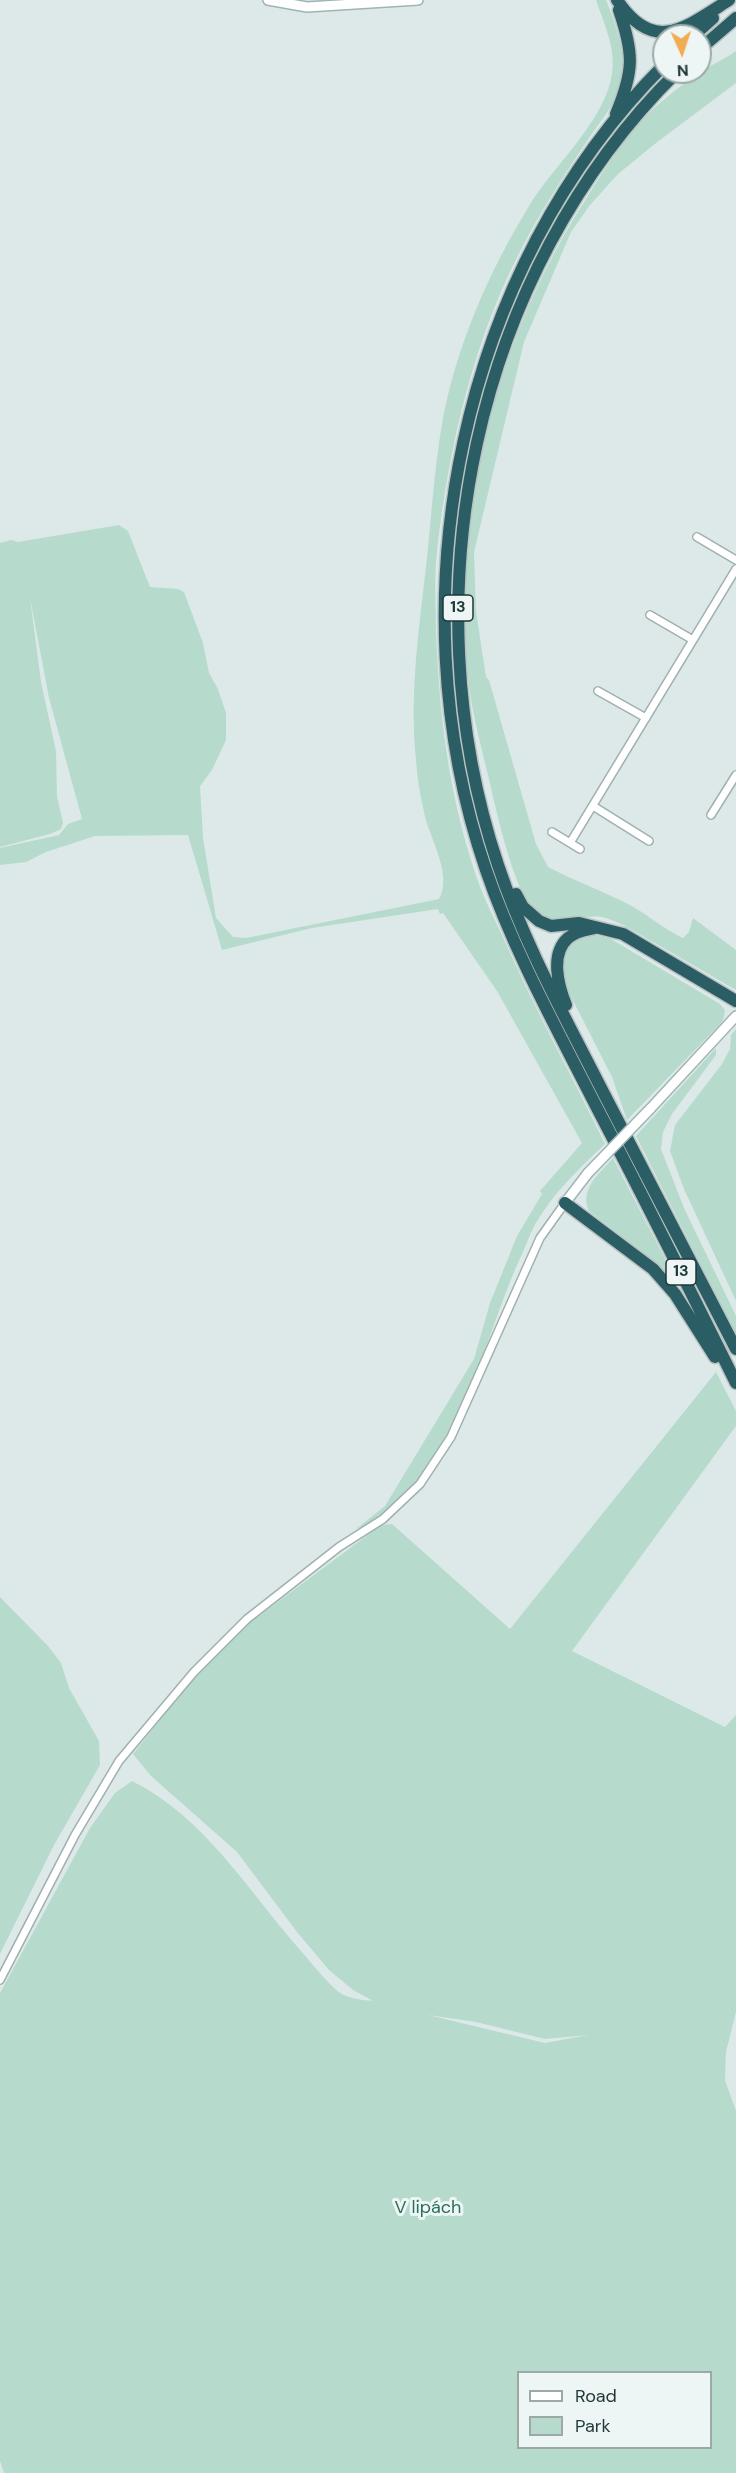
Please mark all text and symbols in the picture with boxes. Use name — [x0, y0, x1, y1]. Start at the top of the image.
north arrow — [652, 24, 712, 84]
text: N — [676, 60, 689, 81]
road number: 13 — [443, 595, 473, 621]
road number: 13 — [666, 1259, 696, 1285]
park label: V lipách — [395, 2197, 461, 2219]
legend — [517, 2371, 712, 2449]
text: Road — [575, 2384, 617, 2408]
text: Park — [575, 2414, 611, 2438]

